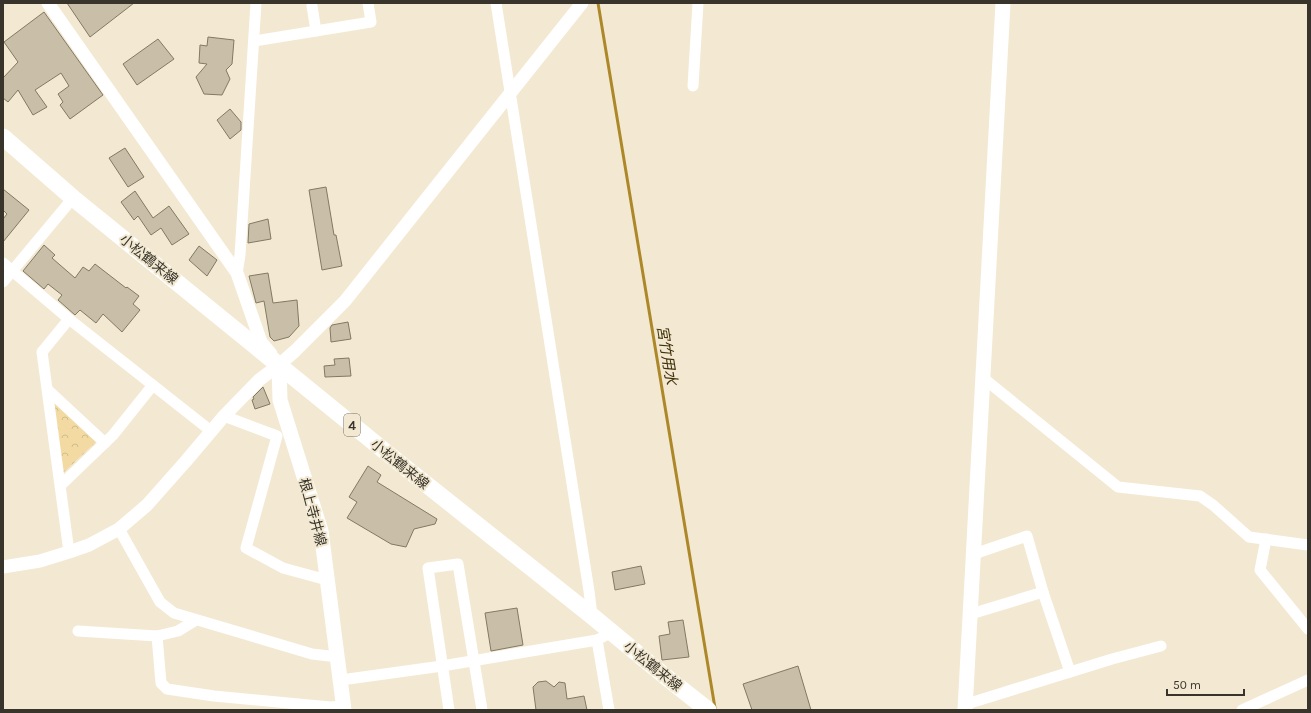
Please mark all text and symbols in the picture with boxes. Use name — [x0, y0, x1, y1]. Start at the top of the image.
street label: 小松鶴来線 — [116, 231, 181, 288]
water label: 宮竹用水 — [653, 324, 681, 388]
road number: 4 — [344, 414, 360, 436]
street label: 小松鶴来線 — [367, 436, 432, 493]
street label: 根上寺井線 — [295, 476, 330, 548]
street label: 小松鶴来線 — [620, 638, 685, 695]
scale bar — [1167, 671, 1244, 697]
text: 50 m — [1173, 678, 1201, 692]

